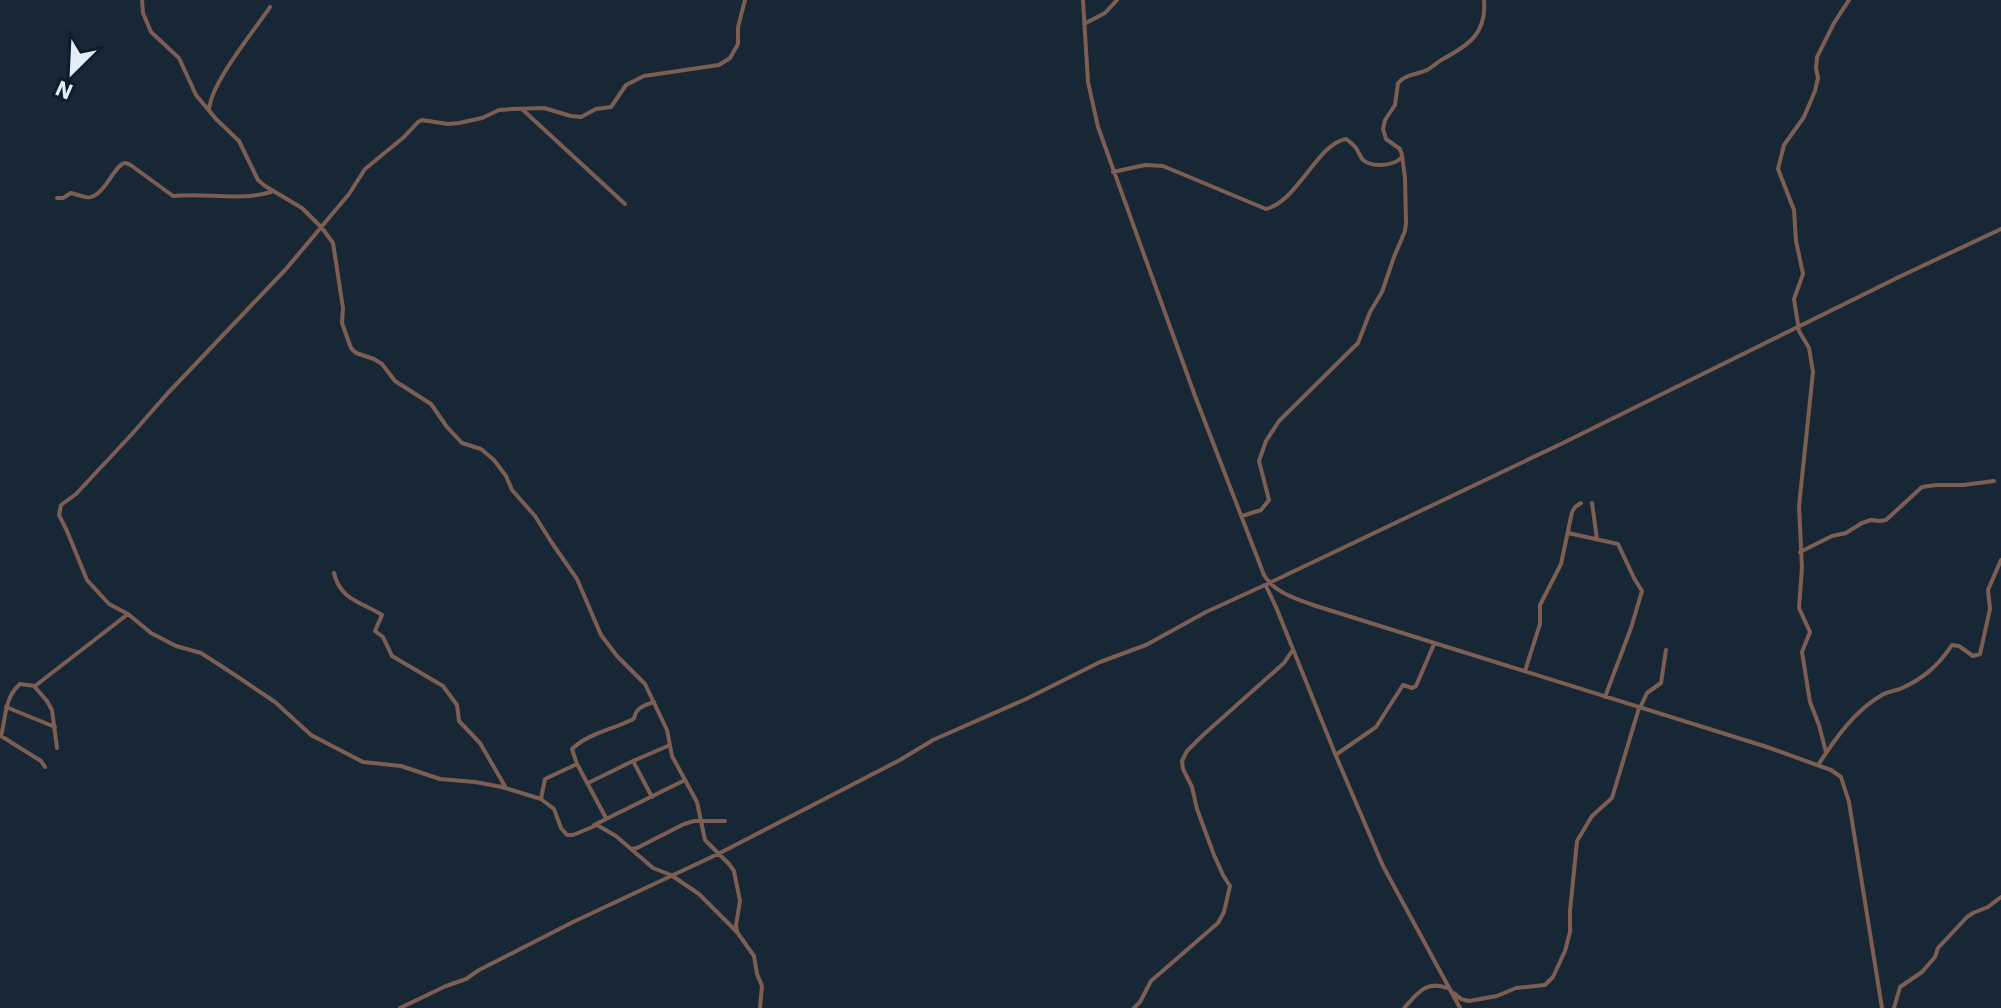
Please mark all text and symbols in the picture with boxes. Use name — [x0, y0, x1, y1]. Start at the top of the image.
north arrow — [32, 32, 112, 112]
text: N — [50, 74, 77, 107]

